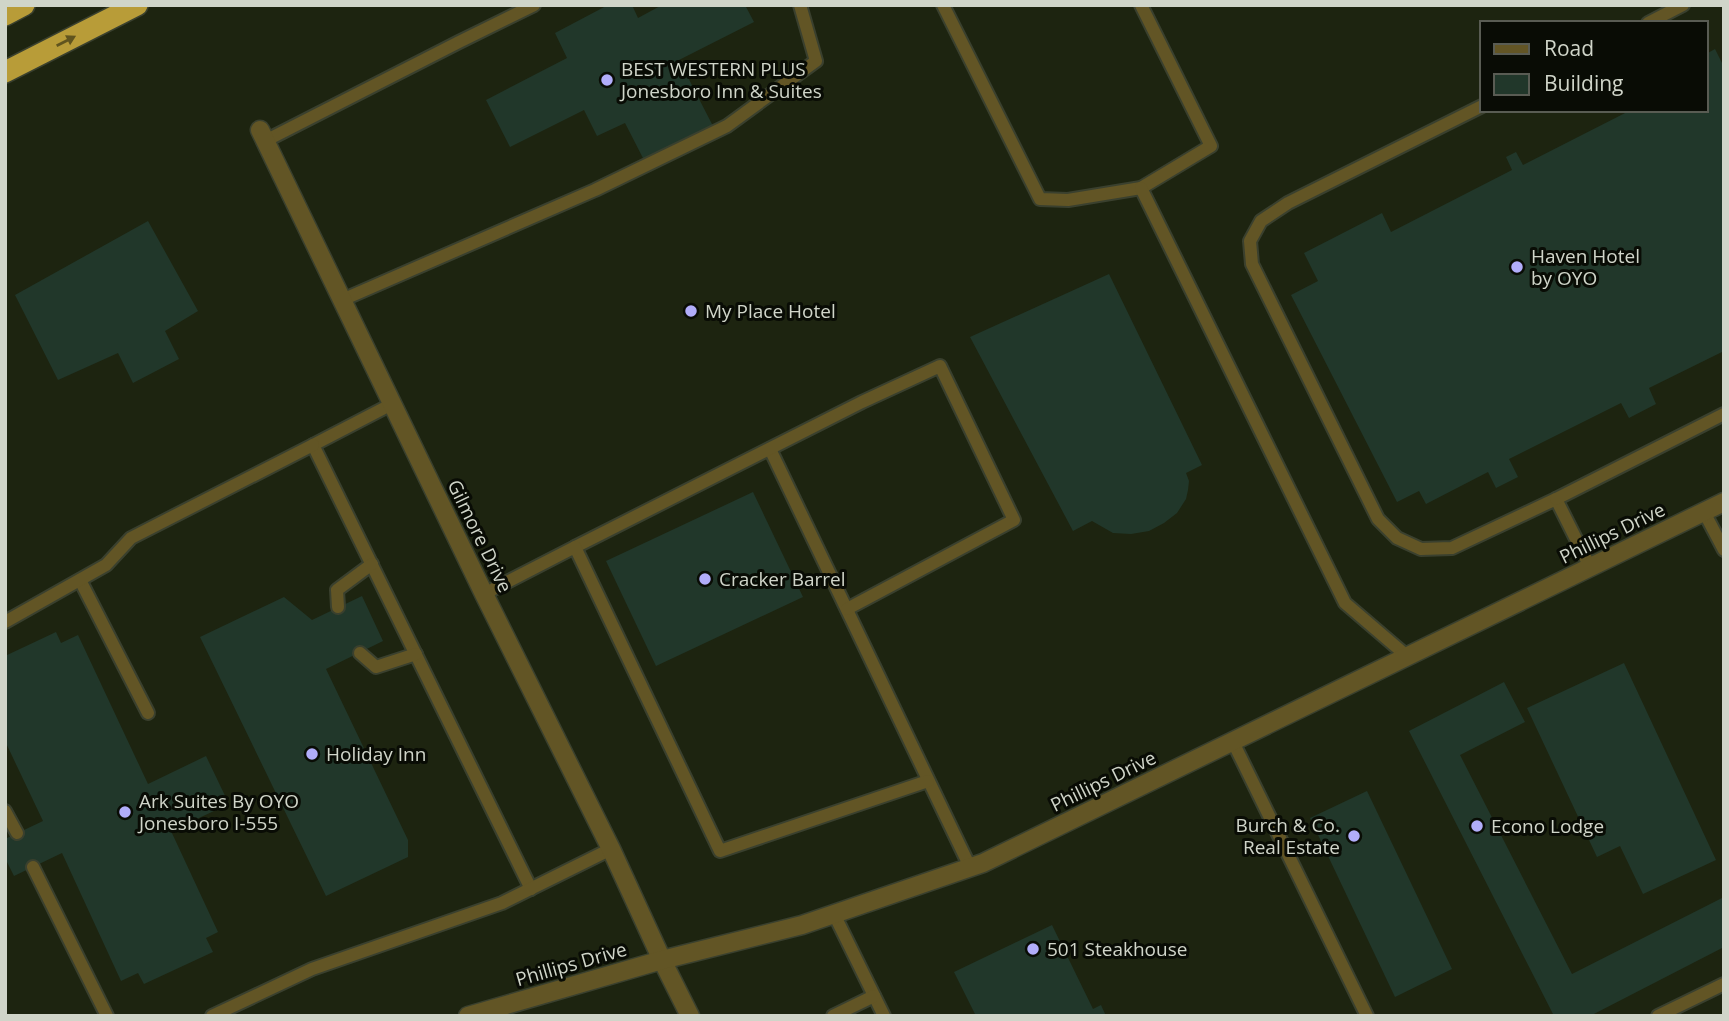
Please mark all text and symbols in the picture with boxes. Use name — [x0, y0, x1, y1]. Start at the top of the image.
legend — [1480, 21, 1708, 112]
text: Road — [1544, 34, 1594, 62]
one-way arrow — [56, 36, 76, 47]
place label: BEST WESTERN PLUS Jonesboro Inn & Suites — [619, 56, 822, 104]
text: Building — [1544, 69, 1623, 97]
marker: BEST WESTERN PLUS Jonesboro Inn & Suites — [599, 72, 615, 88]
place label: Haven Hotel by OYO — [1531, 243, 1640, 291]
marker: Haven Hotel by OYO — [1509, 259, 1525, 275]
place label: My Place Hotel — [705, 298, 836, 324]
marker: My Place Hotel — [683, 303, 699, 319]
street label: Gilmore Drive — [442, 475, 518, 597]
street label: Phillips Drive — [1555, 496, 1669, 570]
place label: Cracker Barrel — [719, 566, 846, 592]
marker: Cracker Barrel — [697, 571, 713, 587]
place label: Holiday Inn — [326, 741, 426, 767]
street label: Phillips Drive — [1046, 744, 1160, 818]
marker: Holiday Inn — [304, 746, 320, 762]
place label: Ark Suites By OYO Jonesboro I-555 — [137, 788, 299, 836]
marker: Ark Suites By OYO Jonesboro I-555 — [117, 804, 133, 820]
place label: Burch & Co. Real Estate — [1235, 812, 1340, 860]
place label: Econo Lodge — [1491, 813, 1604, 839]
marker: Econo Lodge — [1469, 818, 1485, 834]
marker: Burch & Co. Real Estate — [1346, 828, 1362, 844]
street label: Phillips Drive — [512, 936, 630, 992]
place label: 501 Steakhouse — [1047, 936, 1187, 962]
marker: 501 Steakhouse — [1025, 941, 1041, 957]

